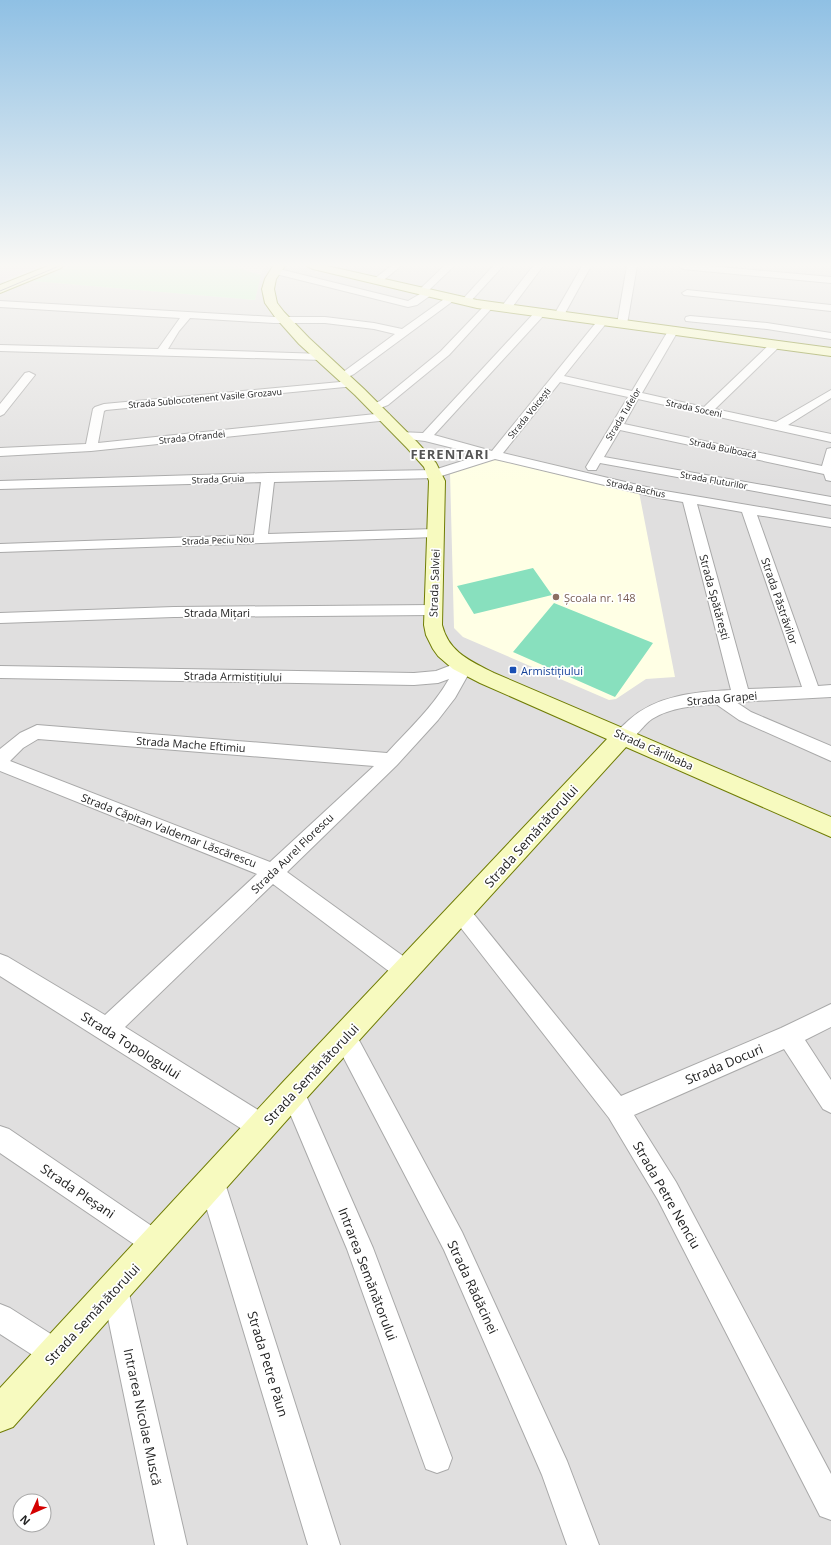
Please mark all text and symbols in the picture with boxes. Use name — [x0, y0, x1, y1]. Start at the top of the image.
street label: Strada Sublocotenent Vasile Grozavu — [128, 385, 282, 411]
street label: Strada Voicești — [504, 385, 554, 441]
street label: Strada Tufelor — [602, 385, 644, 443]
street label: Strada Soceni — [665, 396, 723, 420]
street label: Strada Ofrandei — [158, 427, 226, 447]
street label: Strada Bulboacă — [688, 435, 758, 461]
district label: FERENTARI — [410, 445, 490, 463]
street label: Strada Fluturilor — [679, 468, 749, 492]
street label: Strada Gruia — [191, 472, 245, 486]
street label: Strada Bachus — [605, 475, 667, 501]
street label: Strada Peciu Nou — [182, 532, 254, 548]
street label: Strada Salviei — [425, 549, 443, 617]
street label: Strada Spătărești — [696, 553, 734, 641]
street label: Strada Păstrăvilor — [758, 556, 802, 647]
place label: Școala nr. 148 — [564, 590, 636, 605]
marker: Școala nr. 148 — [551, 592, 561, 602]
street label: Strada Mițari — [184, 605, 250, 620]
place label: Armistițiului — [521, 663, 583, 678]
marker: Armistițiului — [508, 665, 518, 675]
street label: Strada Armistițiului — [184, 668, 282, 684]
street label: Strada Grapei — [686, 687, 758, 709]
street label: Strada Cârlibaba — [612, 725, 696, 773]
street label: Strada Mache Eftimiu — [136, 733, 246, 755]
street label: Strada Semănătorului — [480, 781, 582, 891]
street label: Strada Căpitan Valdemar Lăscărescu — [79, 790, 259, 870]
street label: Strada Aurel Florescu — [247, 810, 337, 896]
street label: Strada Topologului — [78, 1007, 184, 1083]
street label: Strada Semănătorului — [259, 1020, 363, 1128]
street label: Strada Docuri — [682, 1040, 766, 1088]
street label: Strada Petre Nenciu — [629, 1138, 705, 1252]
street label: Strada Pleșani — [37, 1160, 119, 1222]
street label: Intrarea Semănătorului — [334, 1205, 402, 1343]
street label: Strada Rădăcinei — [443, 1237, 503, 1337]
street label: Strada Semănătorului — [40, 1260, 144, 1368]
street label: Strada Petre Păun — [243, 1309, 293, 1419]
street label: Intrarea Nicolae Muscă — [120, 1347, 166, 1487]
north arrow — [12, 1493, 52, 1533]
text: N — [16, 1512, 33, 1529]

